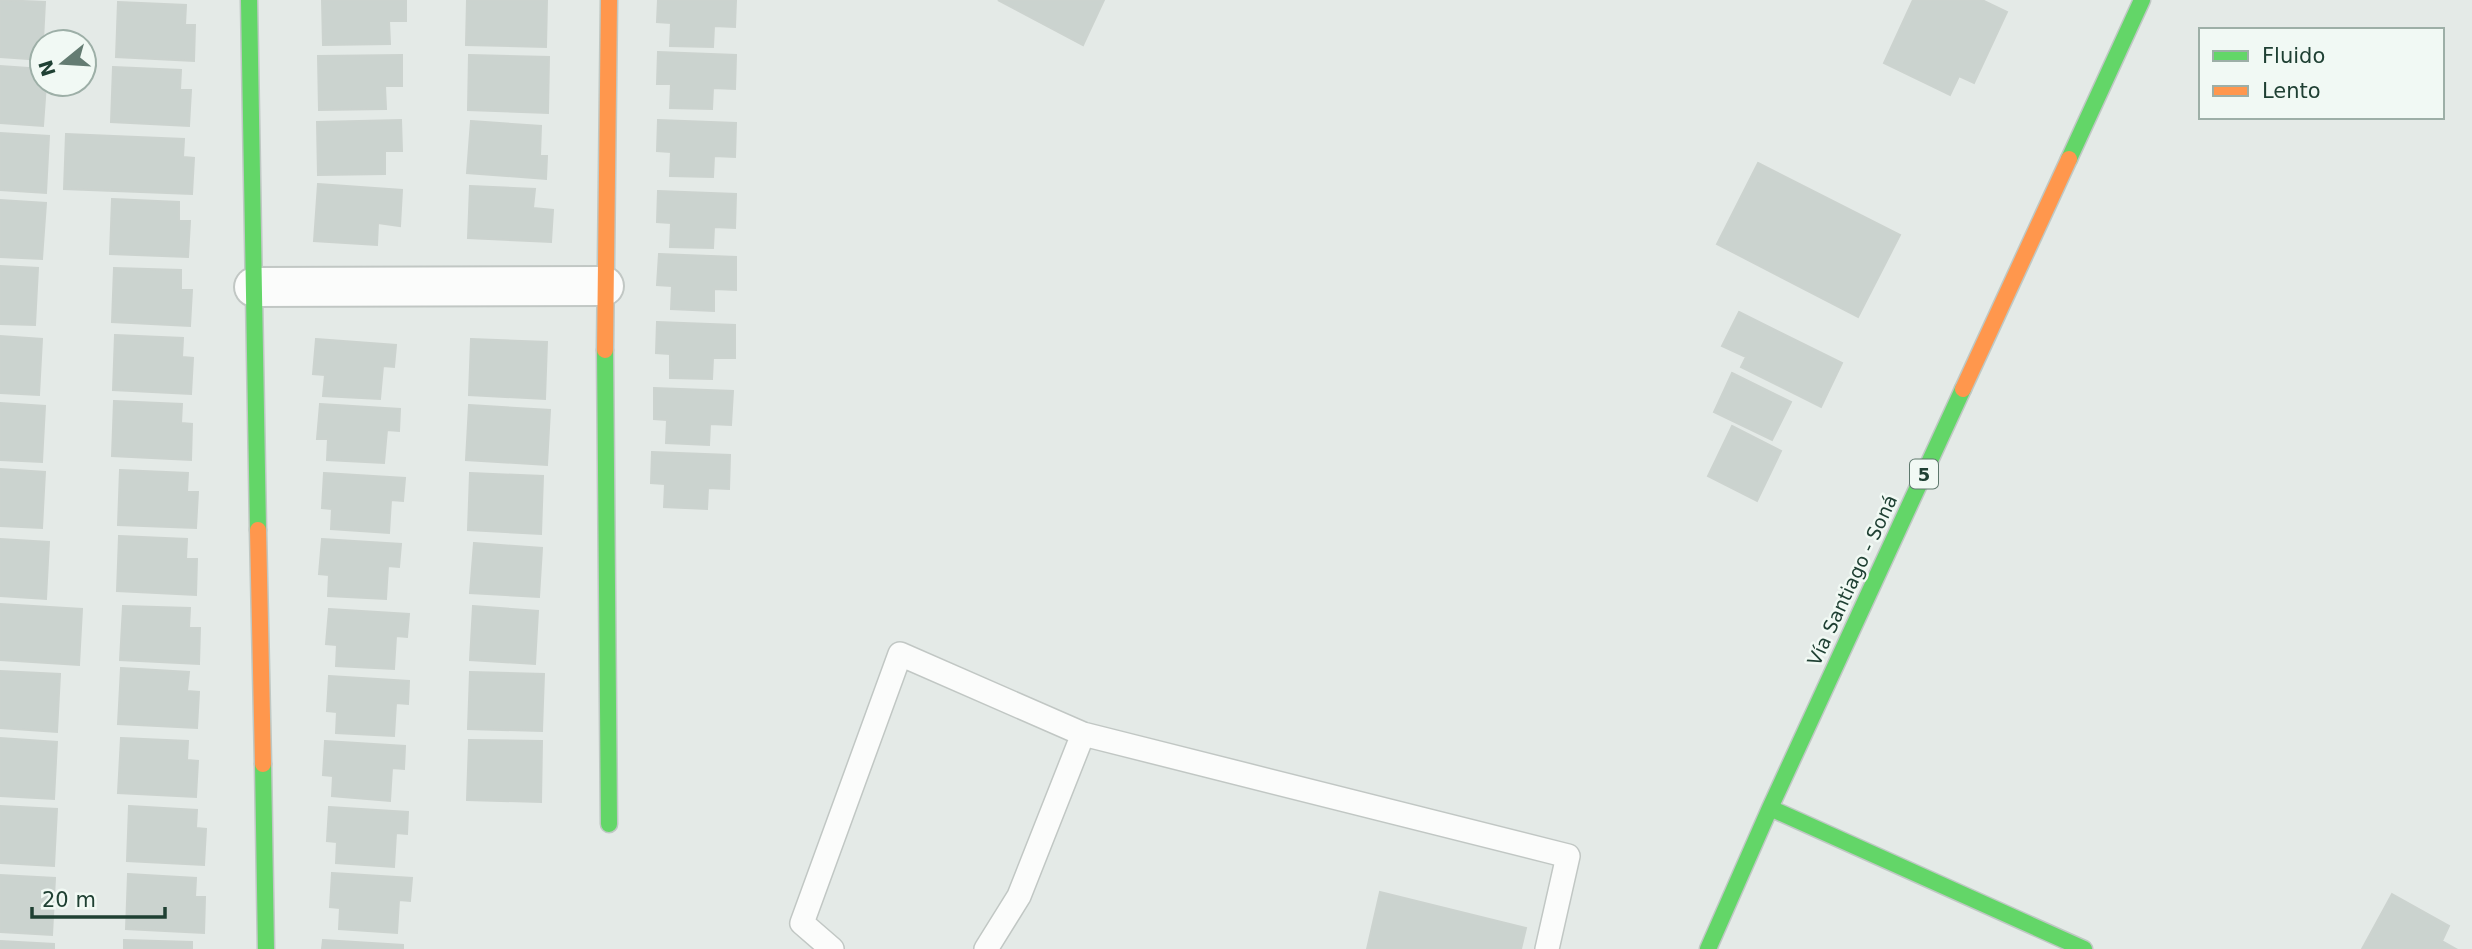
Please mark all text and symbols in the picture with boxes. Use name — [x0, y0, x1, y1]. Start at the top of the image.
north arrow — [28, 28, 98, 98]
legend — [2199, 28, 2444, 119]
text: Fluido — [2262, 44, 2325, 68]
text: N — [34, 57, 60, 79]
text: Lento — [2262, 79, 2321, 103]
road number: 5 — [1910, 460, 1938, 488]
street label: Vía Santiago - Soná — [1803, 491, 1901, 669]
scale bar — [32, 876, 164, 920]
text: 20 m — [42, 888, 96, 912]

